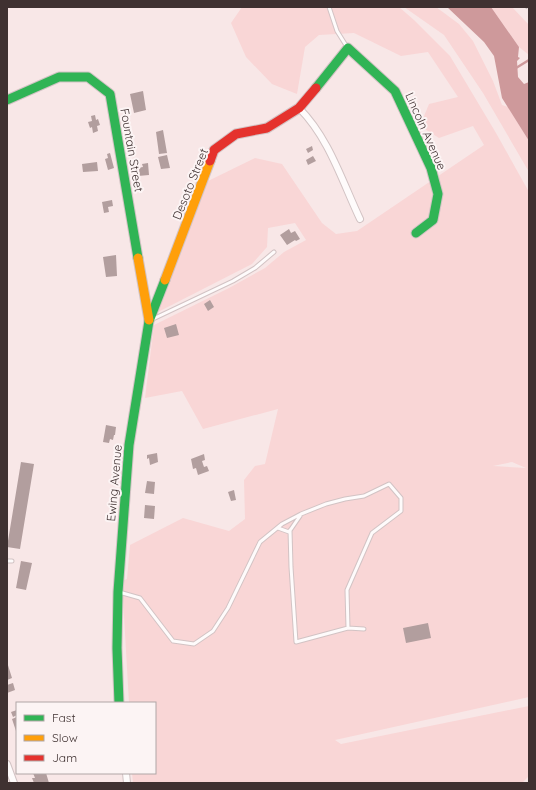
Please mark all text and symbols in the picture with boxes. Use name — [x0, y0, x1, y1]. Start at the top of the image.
street label: Lincoln Avenue — [402, 90, 450, 172]
street label: Fountain Street — [117, 107, 147, 193]
street label: Desoto Street — [169, 146, 211, 222]
street label: Ewing Avenue — [103, 444, 125, 522]
legend — [16, 702, 156, 774]
text: Fast — [52, 710, 76, 725]
text: Slow — [52, 730, 78, 745]
text: Jam — [52, 750, 77, 765]

